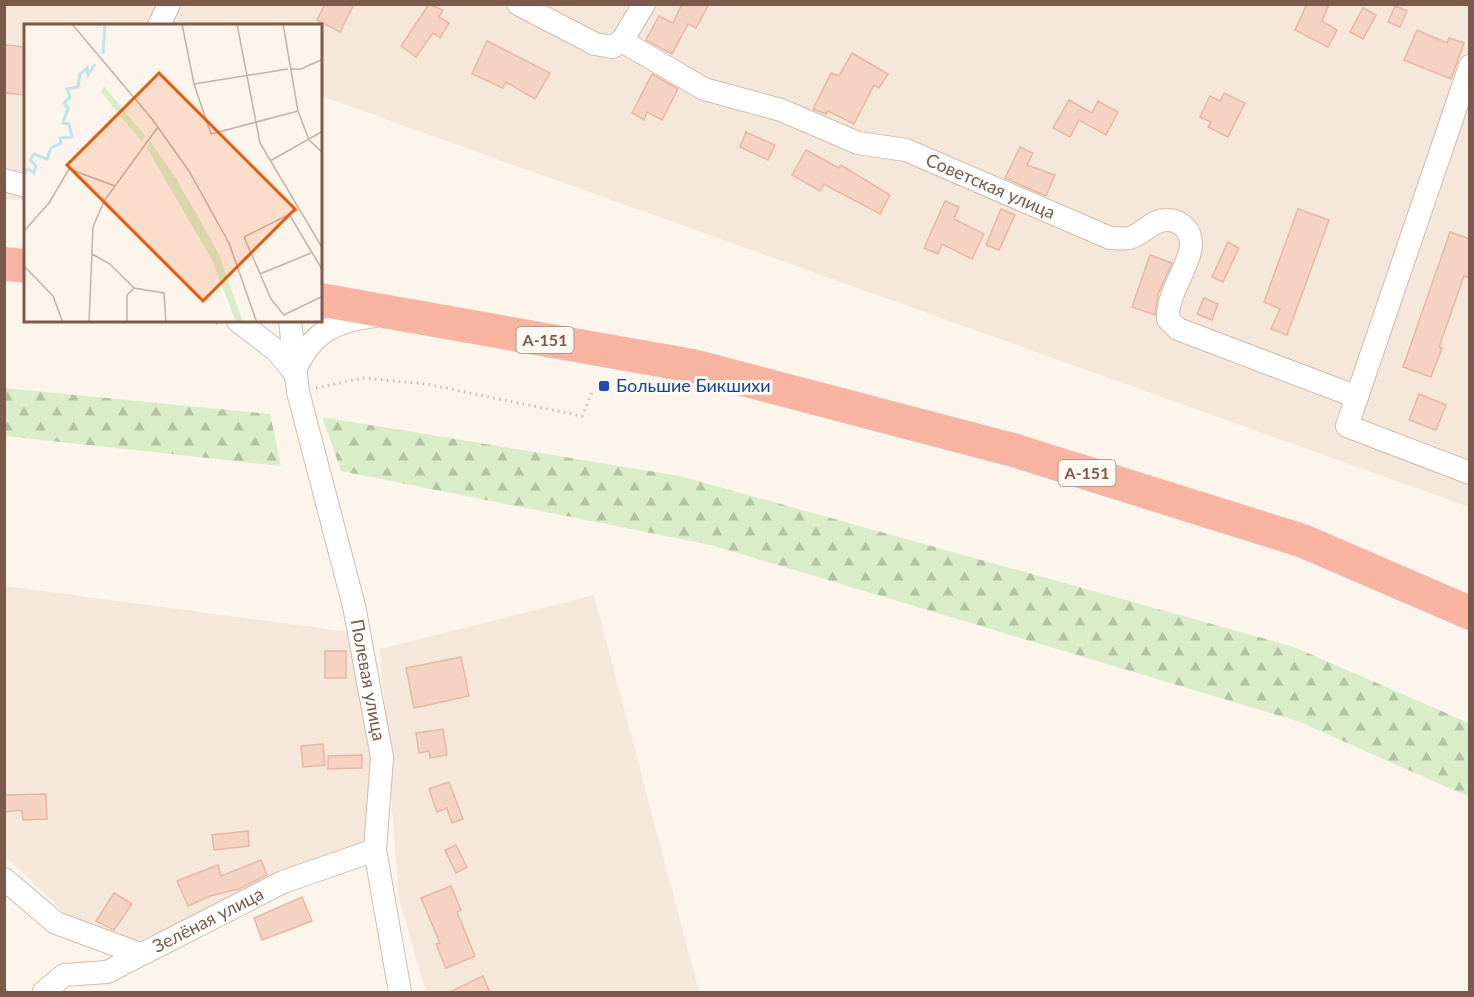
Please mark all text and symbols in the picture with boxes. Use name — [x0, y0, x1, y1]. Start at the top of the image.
inset map — [24, 24, 322, 322]
street label: Советская улица — [923, 148, 1059, 223]
road number: А-151 — [516, 327, 574, 353]
place label: Большие Бикшихи — [616, 374, 771, 396]
marker: Большие Бикшихи — [597, 379, 611, 393]
road number: А-151 — [1058, 460, 1116, 486]
street label: Полевая улица — [347, 617, 391, 743]
street label: Зелёная улица — [149, 882, 267, 957]

